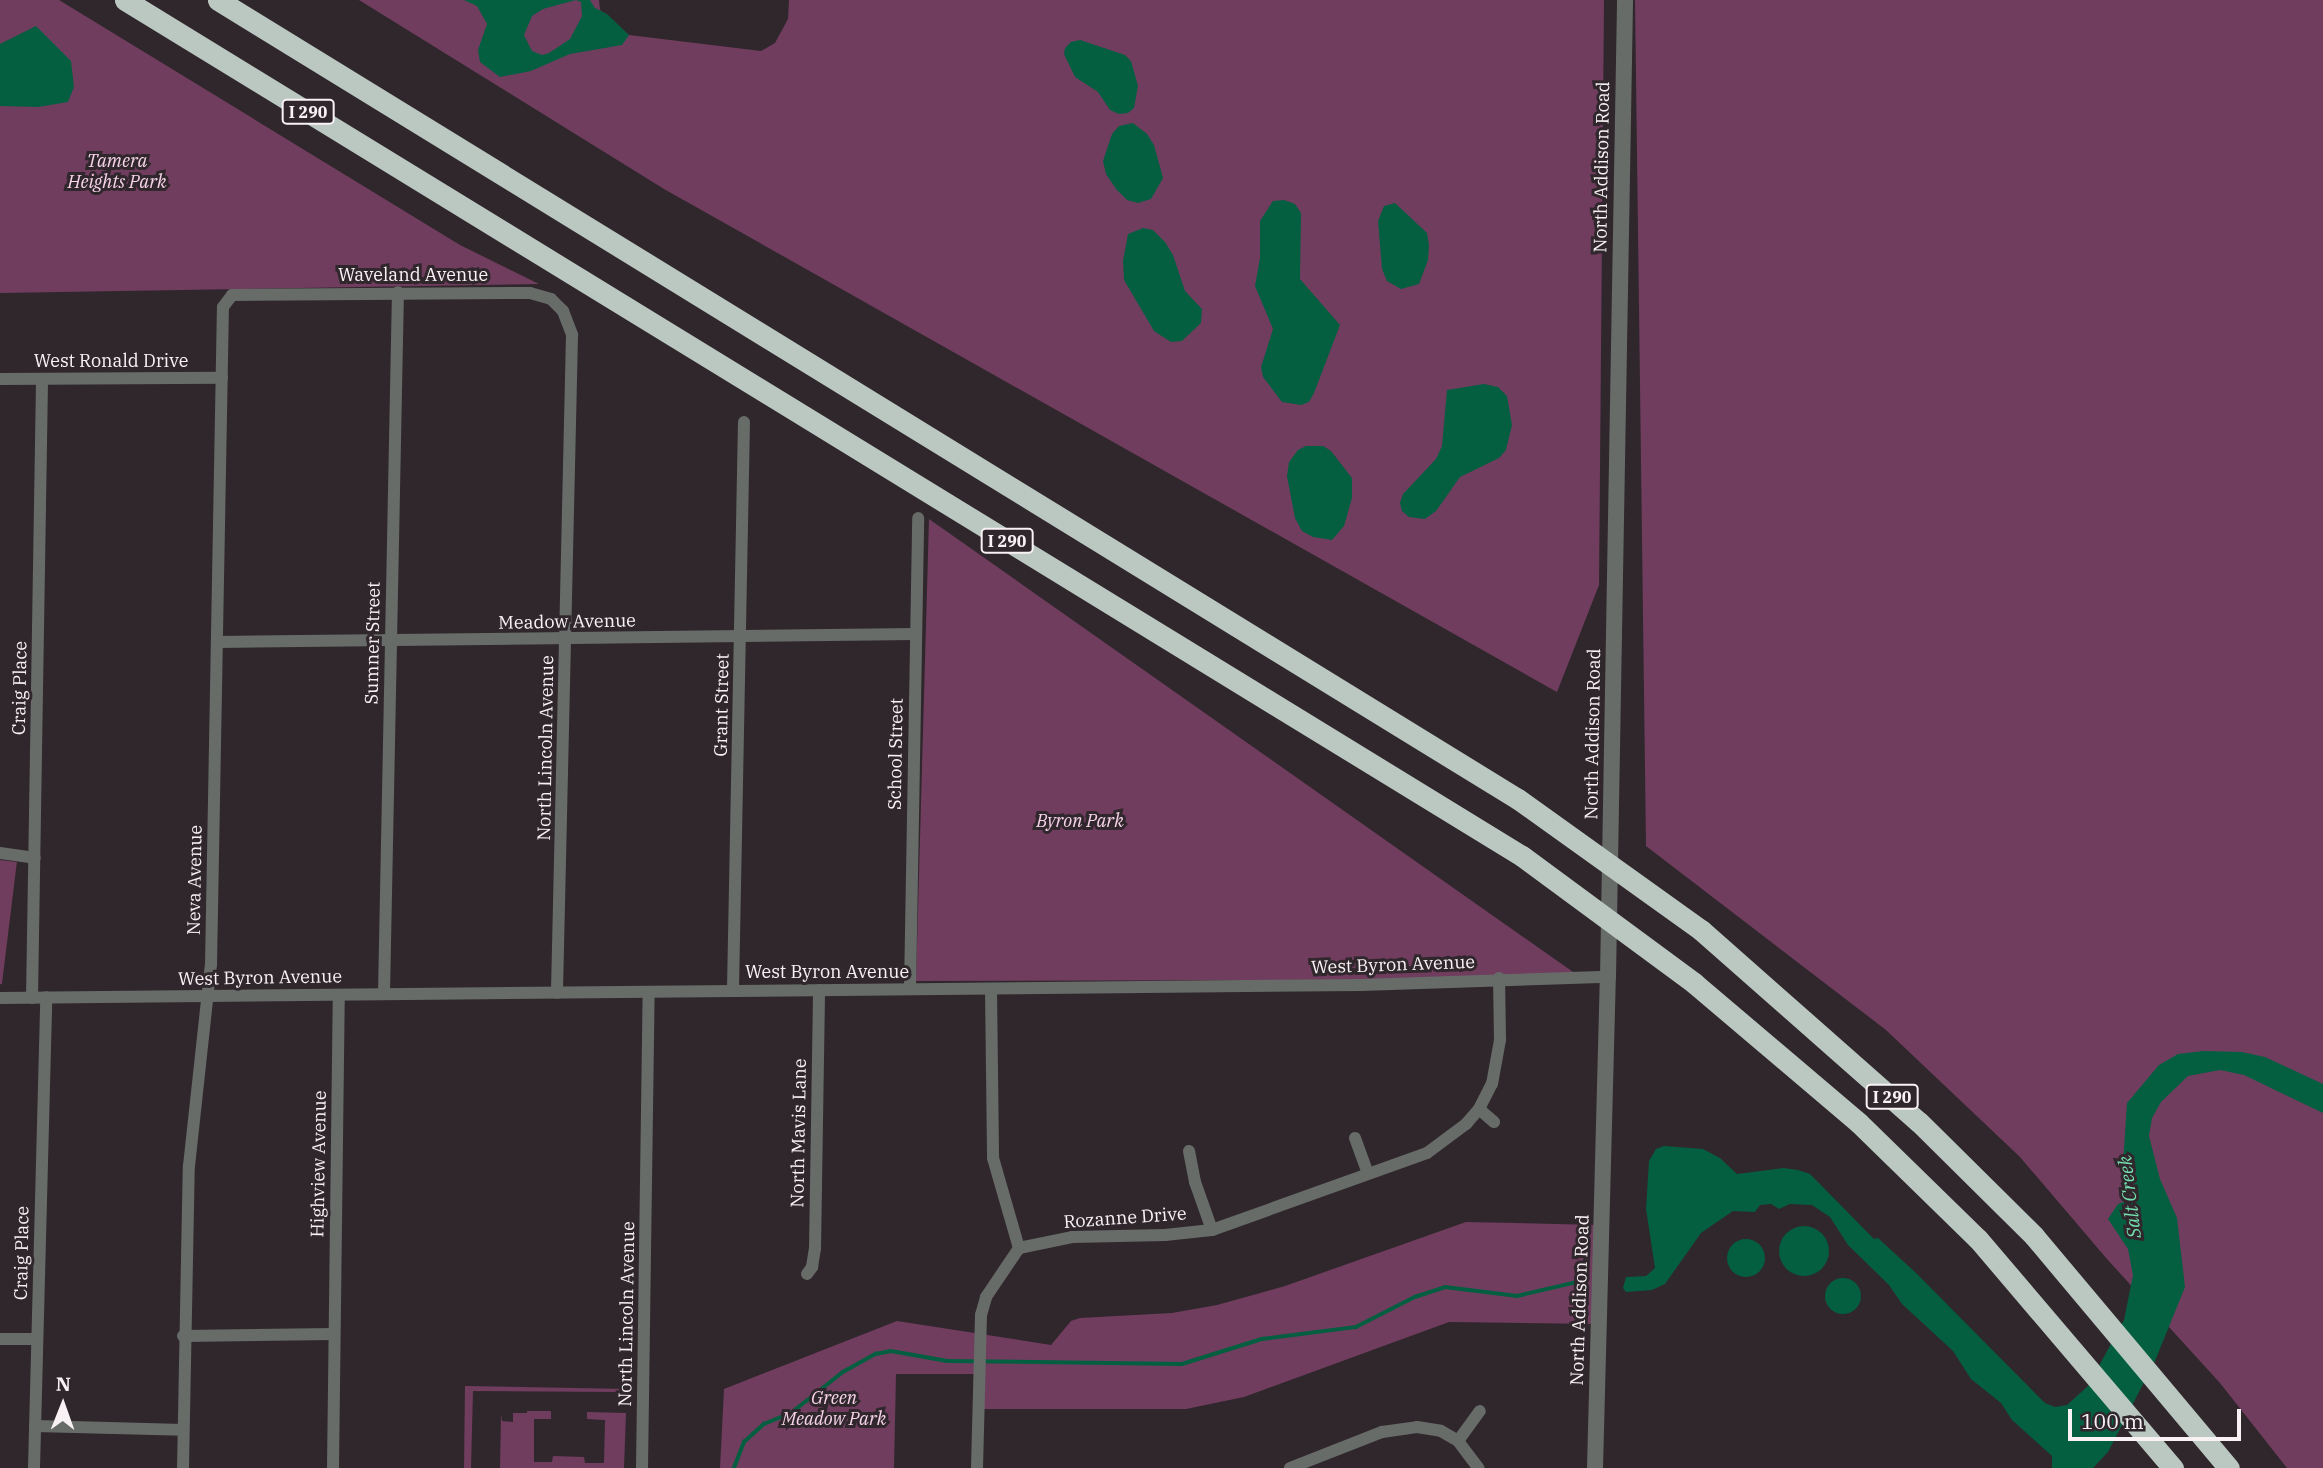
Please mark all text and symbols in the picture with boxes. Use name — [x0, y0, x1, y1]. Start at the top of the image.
street label: North Addison Road — [1590, 81, 1614, 253]
road number: I 290 — [280, 100, 336, 124]
park label: Tamera Heights Park — [67, 151, 167, 194]
street label: Waveland Avenue — [338, 264, 488, 286]
street label: West Ronald Drive — [34, 350, 188, 372]
road number: I 290 — [979, 528, 1035, 554]
street label: Sumner Street — [361, 581, 385, 705]
street label: Meadow Avenue — [498, 610, 636, 634]
street label: Craig Place — [8, 641, 32, 735]
street label: North Addison Road — [1581, 648, 1605, 820]
street label: Grant Street — [710, 653, 734, 757]
street label: North Lincoln Avenue — [534, 655, 558, 841]
street label: School Street — [884, 698, 908, 810]
park label: Byron Park — [1036, 810, 1124, 832]
street label: Neva Avenue — [183, 825, 207, 935]
street label: West Byron Avenue — [1311, 951, 1475, 979]
street label: West Byron Avenue — [745, 961, 909, 983]
street label: West Byron Avenue — [178, 966, 342, 990]
street label: North Mavis Lane — [787, 1058, 811, 1208]
road number: I 290 — [1864, 1084, 1920, 1110]
street label: Highview Avenue — [307, 1090, 331, 1238]
water label: Salt Creek — [2114, 1154, 2146, 1240]
street label: Rozanne Drive — [1063, 1203, 1187, 1233]
street label: Craig Place — [10, 1206, 34, 1300]
street label: North Addison Road — [1566, 1214, 1594, 1386]
street label: North Lincoln Avenue — [615, 1221, 639, 1407]
north arrow — [28, 1370, 98, 1440]
text: N — [56, 1372, 71, 1396]
park label: Green Meadow Park — [782, 1388, 886, 1430]
scale bar — [2071, 1394, 2244, 1438]
text: 100 m — [2081, 1407, 2144, 1435]

